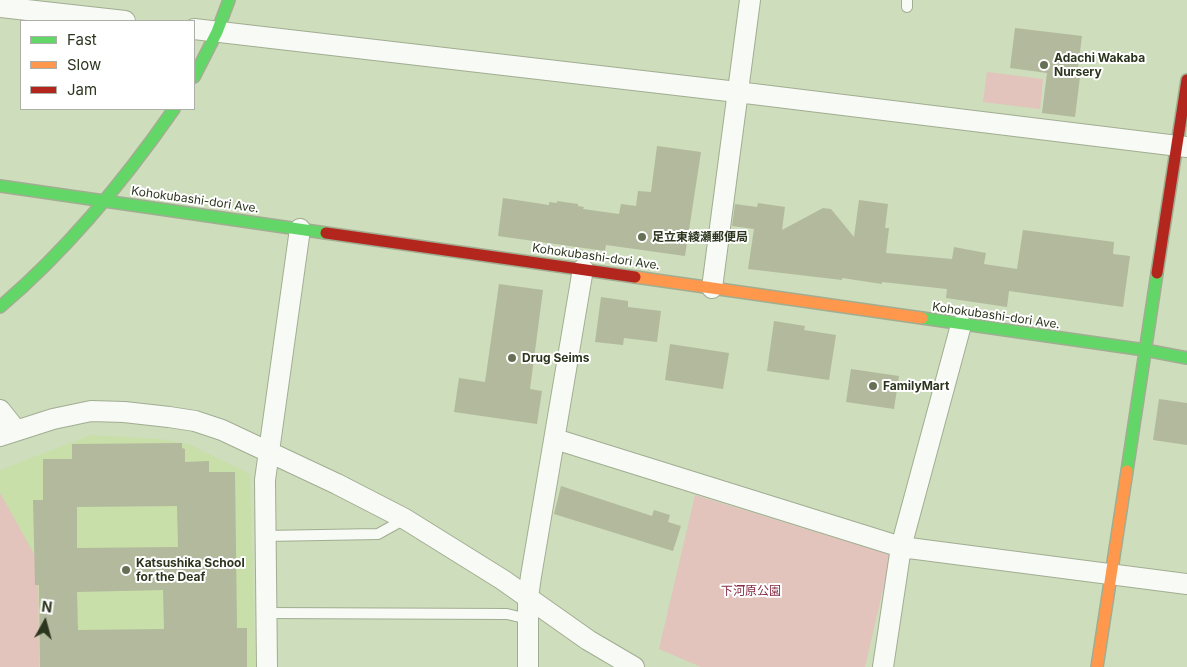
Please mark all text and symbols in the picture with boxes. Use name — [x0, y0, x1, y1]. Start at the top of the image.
legend — [20, 20, 195, 110]
text: Fast — [67, 30, 97, 49]
place label: Adachi Wakaba Nursery — [1054, 51, 1145, 79]
text: Slow — [67, 55, 101, 74]
marker: Adachi Wakaba Nursery — [1038, 59, 1050, 71]
text: Jam — [67, 80, 97, 99]
street label: Kohokubashi-dori Ave. — [130, 184, 260, 216]
place label: 足立東綾瀬郵便局 — [652, 230, 748, 244]
marker: 足立東綾瀬郵便局 — [636, 231, 648, 243]
street label: Kohokubashi-dori Ave. — [531, 241, 661, 273]
street label: Kohokubashi-dori Ave. — [931, 300, 1061, 332]
place label: Drug Seims — [522, 351, 589, 365]
marker: Drug Seims — [506, 352, 518, 364]
place label: FamilyMart — [883, 379, 949, 393]
marker: FamilyMart — [867, 380, 879, 392]
place label: Katsushika School for the Deaf — [136, 556, 245, 584]
marker: Katsushika School for the Deaf — [120, 564, 132, 576]
park label: 下河原公園 — [721, 584, 781, 598]
north arrow — [20, 597, 70, 647]
text: N — [41, 598, 53, 616]

